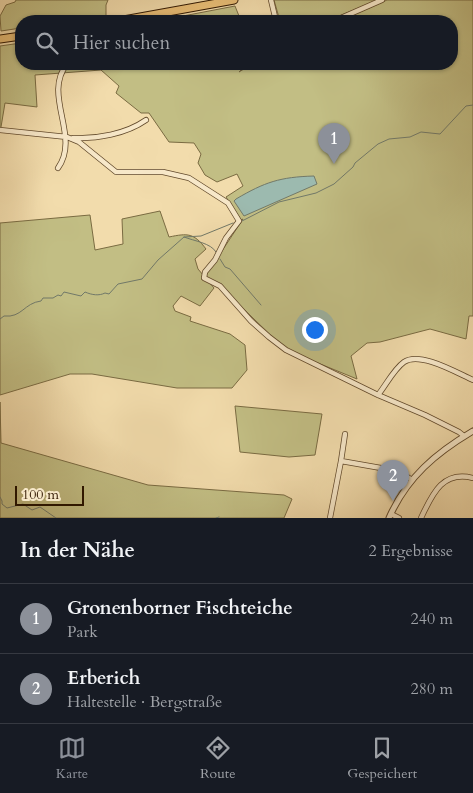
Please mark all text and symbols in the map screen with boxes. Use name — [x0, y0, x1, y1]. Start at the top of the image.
search box — [15, 15, 458, 70]
icon: search — [33, 29, 61, 57]
text: Hier suchen — [73, 30, 170, 56]
pin: 1 — [318, 123, 350, 164]
your location — [302, 317, 328, 343]
pin: 2 — [377, 460, 409, 501]
scale bar — [15, 483, 84, 506]
text: 100 m — [22, 485, 59, 504]
text: In der Nähe — [20, 536, 135, 565]
text: 2 Ergebnisse — [368, 540, 453, 562]
text: Gronenborner Fischteiche — [67, 595, 293, 621]
text: 1 — [32, 608, 40, 630]
text: 240 m — [411, 608, 453, 630]
text: Park — [67, 621, 98, 643]
text: Erberich — [67, 665, 140, 691]
text: 2 — [32, 678, 40, 700]
text: 280 m — [411, 678, 453, 700]
text: Haltestelle · Bergstraße — [67, 691, 222, 713]
tab: Karte — [56, 734, 88, 783]
tab: Route — [200, 734, 236, 783]
tab: Gespeichert — [347, 734, 417, 783]

